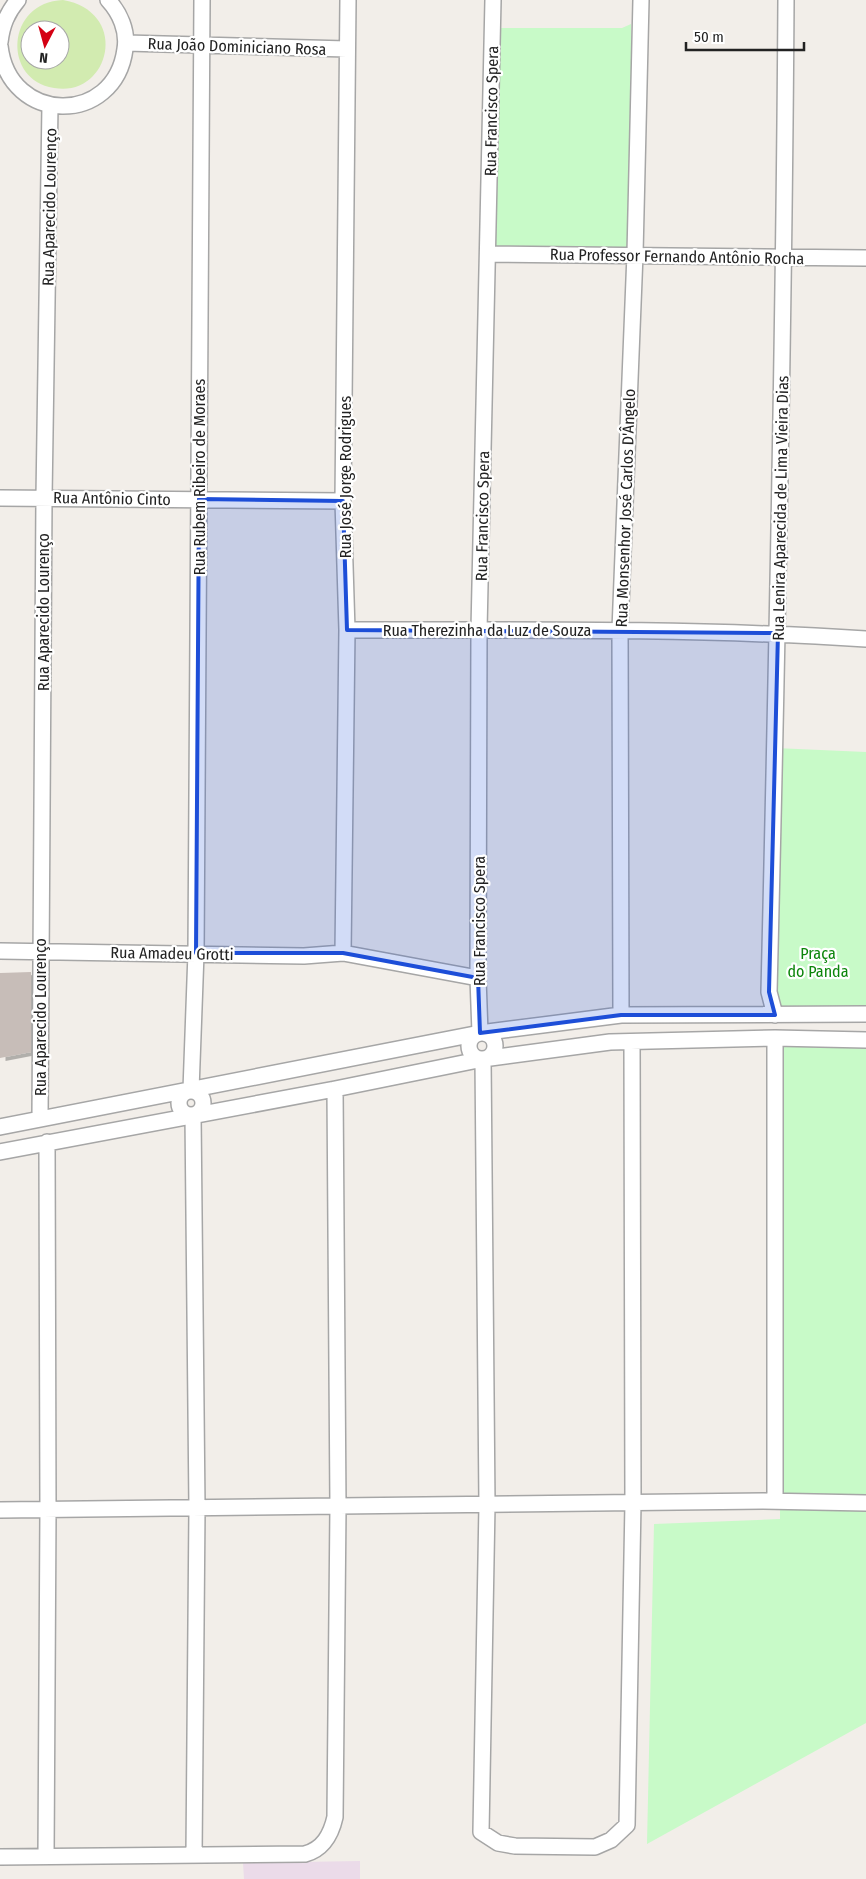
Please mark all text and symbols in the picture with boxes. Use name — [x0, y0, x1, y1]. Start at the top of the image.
north arrow — [20, 20, 70, 70]
scale bar — [686, 20, 804, 52]
text: 50 m — [694, 28, 724, 46]
street label: Rua João Dominiciano Rosa — [147, 34, 327, 59]
street label: Rua Francisco Spera — [481, 46, 502, 176]
text: N — [39, 49, 49, 66]
street label: Rua Aparecido Lourenço — [39, 128, 60, 286]
street label: Rua Professor Fernando Antônio Rocha — [550, 245, 805, 268]
street label: Rua Lenira Aparecida de Lima Vieira Dias — [769, 375, 792, 641]
street label: Rua Rubem Ribeiro de Moraes — [190, 379, 209, 575]
street label: Rua Monsenhor José Carlos D'Ângelo — [612, 388, 639, 628]
street label: Rua José Jorge Rodrigues — [336, 396, 355, 558]
street label: Rua Francisco Spera — [472, 451, 493, 581]
street label: Rua Antônio Cinto — [53, 488, 171, 509]
street label: Rua Aparecido Lourenço — [34, 533, 53, 691]
street label: Rua Therezinha da Luz de Souza — [383, 621, 591, 640]
street label: Rua Francisco Spera — [470, 856, 489, 986]
street label: Rua Aparecido Lourenço — [31, 938, 50, 1096]
street label: Rua Amadeu Grotti — [110, 943, 234, 964]
park label: Praça do Panda — [788, 944, 849, 981]

